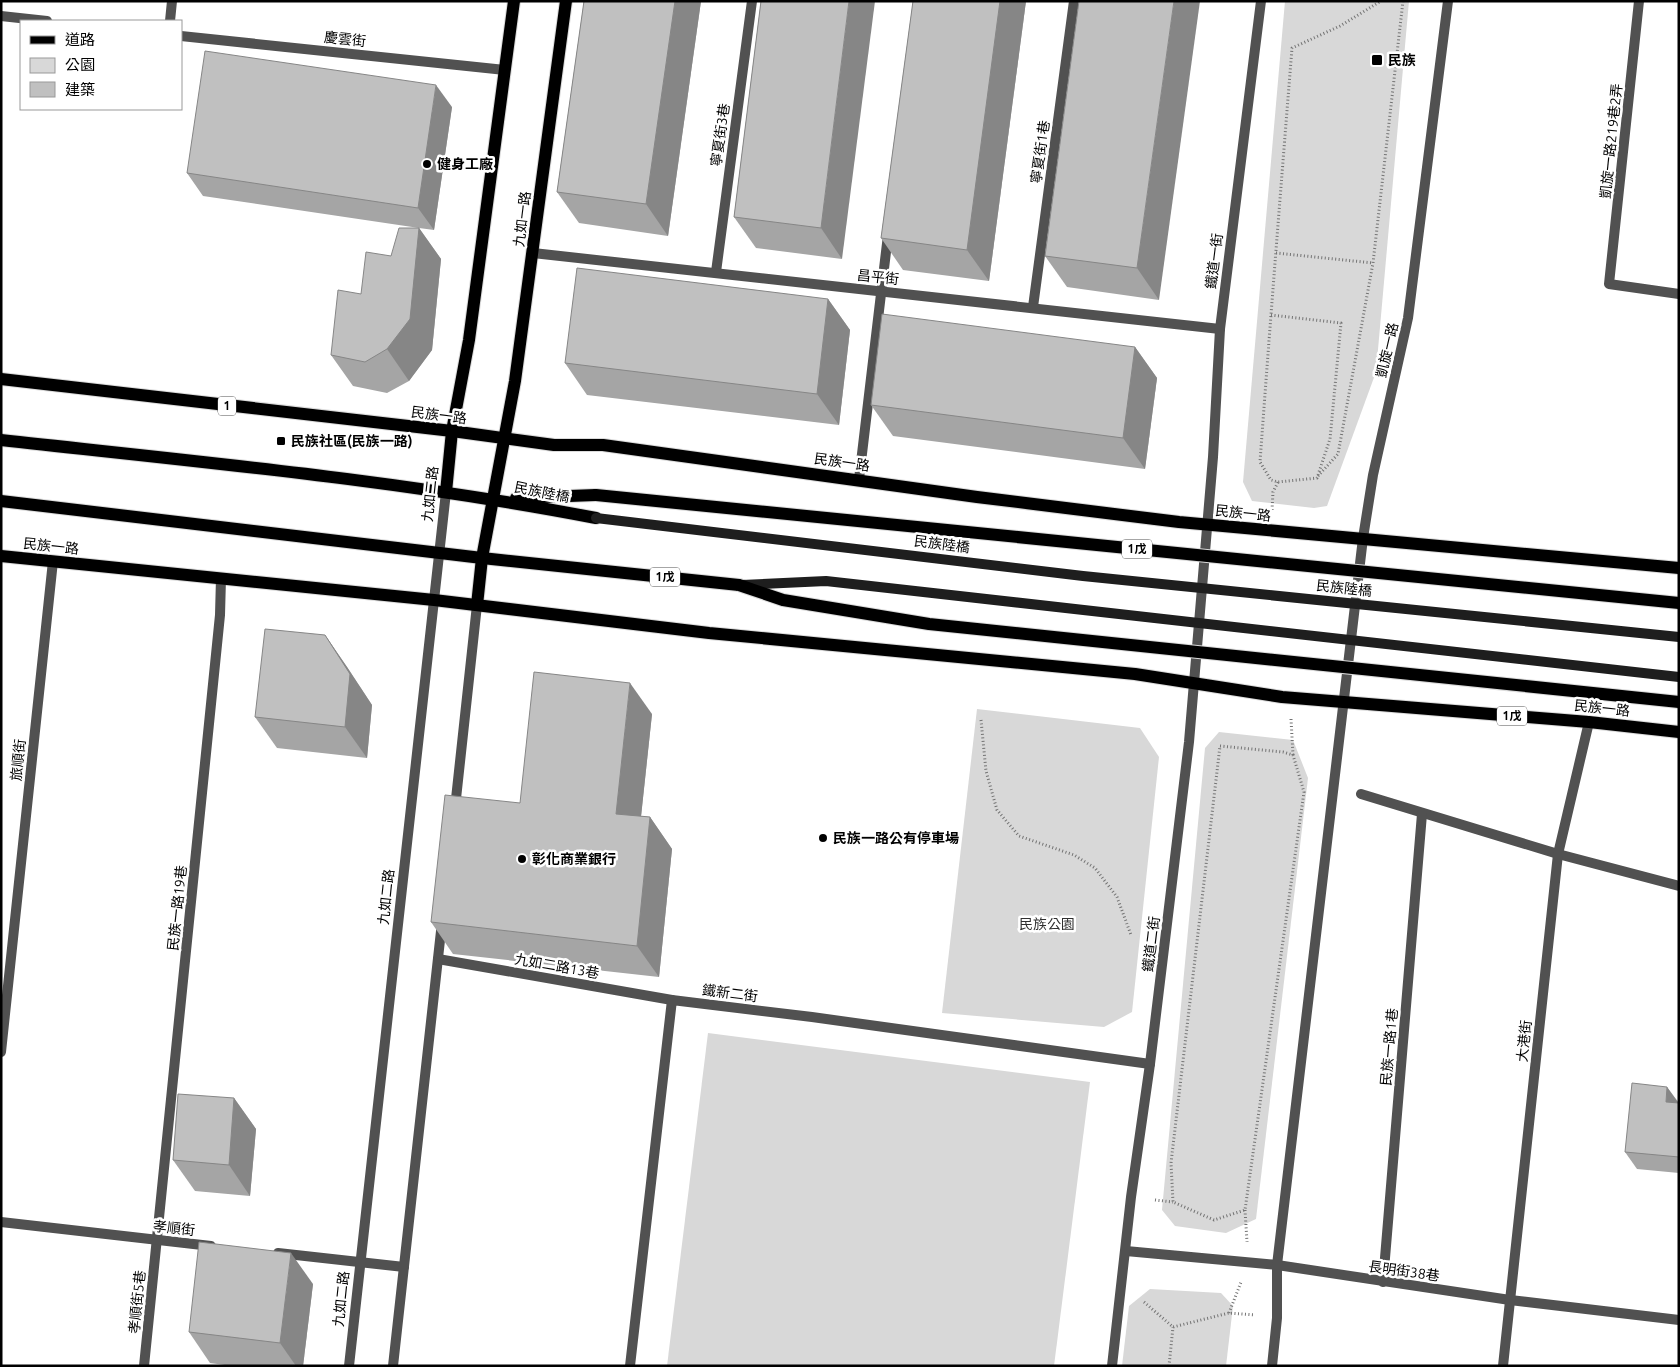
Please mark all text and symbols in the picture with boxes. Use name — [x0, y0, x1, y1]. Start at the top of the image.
legend — [20, 20, 182, 110]
street label: 慶雲街 — [323, 29, 367, 49]
text: 道路 — [65, 31, 95, 48]
place label: 民族 — [1388, 52, 1416, 68]
marker: 民族 — [1370, 53, 1384, 67]
text: 公園 — [65, 56, 95, 73]
text: 建築 — [65, 81, 95, 98]
street label: 凱旋一路219巷2弄 — [1597, 83, 1625, 199]
street label: 寧夏街3巷 — [708, 102, 732, 168]
street label: 寧夏街1巷 — [1028, 119, 1052, 185]
place label: 健身工廠 — [437, 156, 493, 172]
marker: 健身工廠 — [421, 158, 433, 170]
street label: 九如一路 — [511, 190, 533, 248]
street label: 鐵道一街 — [1203, 232, 1225, 290]
street label: 昌平街 — [856, 267, 900, 287]
street label: 凱旋一路 — [1373, 321, 1401, 379]
road number: 1 — [218, 396, 236, 416]
street label: 民族一路 — [410, 404, 468, 426]
place label: 民族社區(民族一路) — [291, 433, 413, 449]
marker: 民族社區(民族一路) — [275, 435, 287, 447]
street label: 民族一路 — [813, 450, 871, 474]
street label: 九如二路 — [419, 465, 441, 523]
street label: 民族陸橋 — [513, 479, 571, 505]
street label: 民族一路 — [1214, 502, 1272, 524]
street label: 民族陸橋 — [913, 533, 971, 555]
street label: 民族一路 — [22, 535, 80, 557]
road number: 1戊 — [1122, 540, 1152, 558]
road number: 1戊 — [650, 568, 680, 586]
street label: 民族陸橋 — [1315, 577, 1373, 599]
street label: 民族一路 — [1573, 697, 1631, 719]
road number: 1戊 — [1497, 706, 1527, 726]
street label: 旅順街 — [8, 738, 28, 782]
place label: 民族一路公有停車場 — [833, 830, 959, 846]
marker: 民族一路公有停車場 — [817, 832, 829, 844]
place label: 彰化商業銀行 — [532, 851, 616, 867]
marker: 彰化商業銀行 — [516, 853, 528, 865]
street label: 民族一路19巷 — [165, 865, 189, 951]
street label: 九如二路 — [375, 868, 397, 926]
street label: 鐵道二街 — [1140, 915, 1162, 973]
park label: 民族公園 — [1019, 916, 1075, 932]
street label: 九如二路13巷 — [513, 951, 601, 981]
street label: 鐵新二街 — [701, 982, 759, 1004]
street label: 民族一路1巷 — [1378, 1007, 1400, 1087]
street label: 大港街 — [1514, 1019, 1534, 1063]
street label: 孝順街 — [152, 1218, 196, 1238]
street label: 長明街38巷 — [1367, 1258, 1441, 1284]
street label: 孝順街5巷 — [126, 1269, 148, 1335]
street label: 九如二路 — [330, 1270, 352, 1328]

